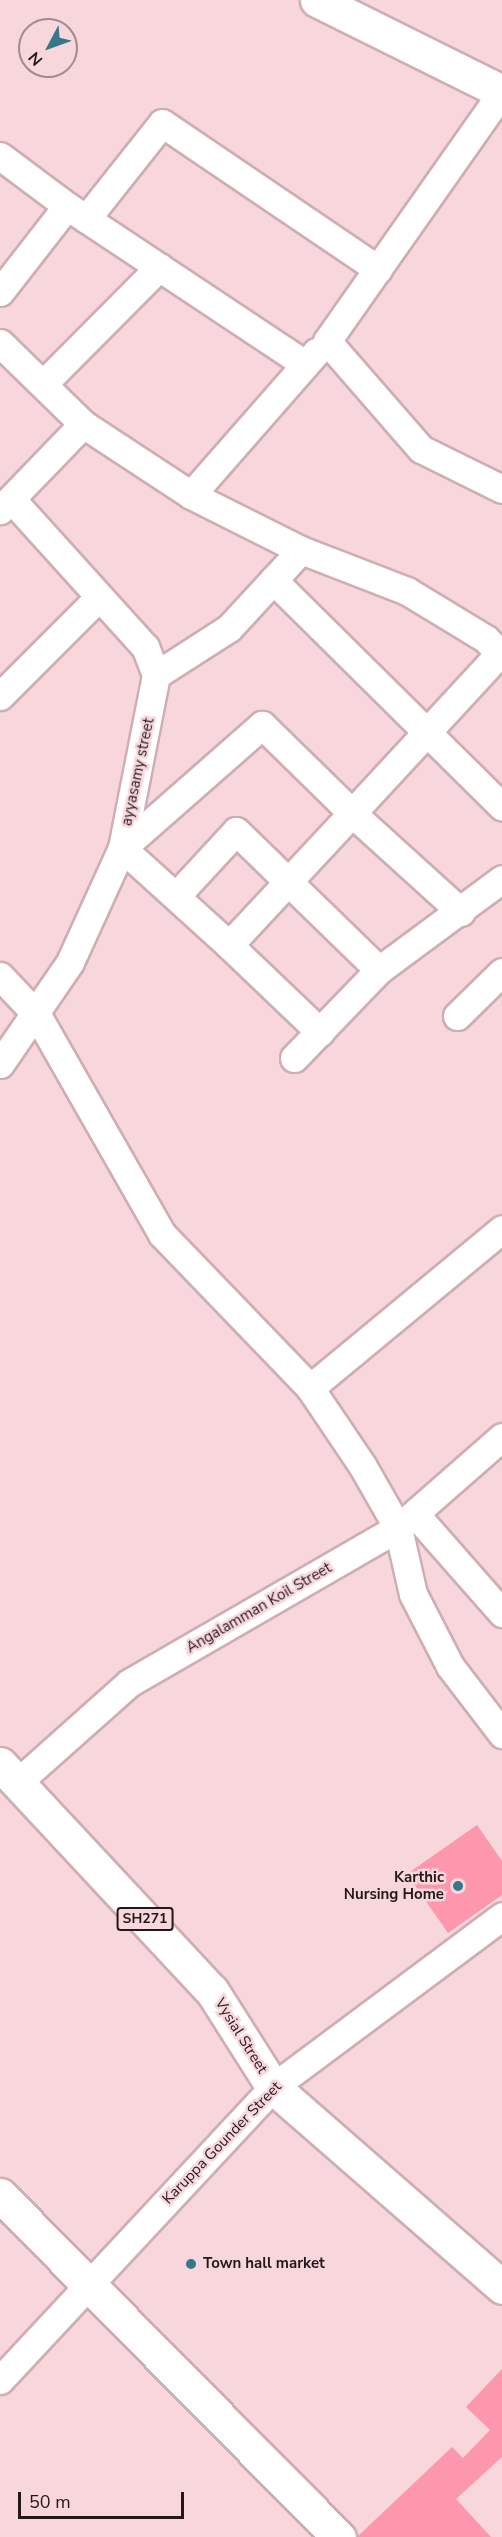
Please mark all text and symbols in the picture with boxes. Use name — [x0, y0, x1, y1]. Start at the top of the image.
north arrow — [18, 18, 78, 78]
text: N — [24, 47, 48, 70]
street label: ayyasamy street — [118, 716, 158, 828]
street label: Angalamman Koil Street — [183, 1559, 335, 1657]
place label: Karthic Nursing Home — [344, 1868, 444, 1903]
marker: Karthic Nursing Home — [449, 1877, 467, 1895]
road number: SH271 — [116, 1908, 174, 1930]
street label: Vysial Street — [211, 1995, 271, 2077]
street label: Karuppa Gounder Street — [159, 2078, 285, 2208]
place label: Town hall market — [203, 2255, 325, 2273]
marker: Town hall market — [184, 2257, 198, 2271]
scale bar — [21, 2480, 188, 2518]
text: 50 m — [29, 2490, 71, 2514]

